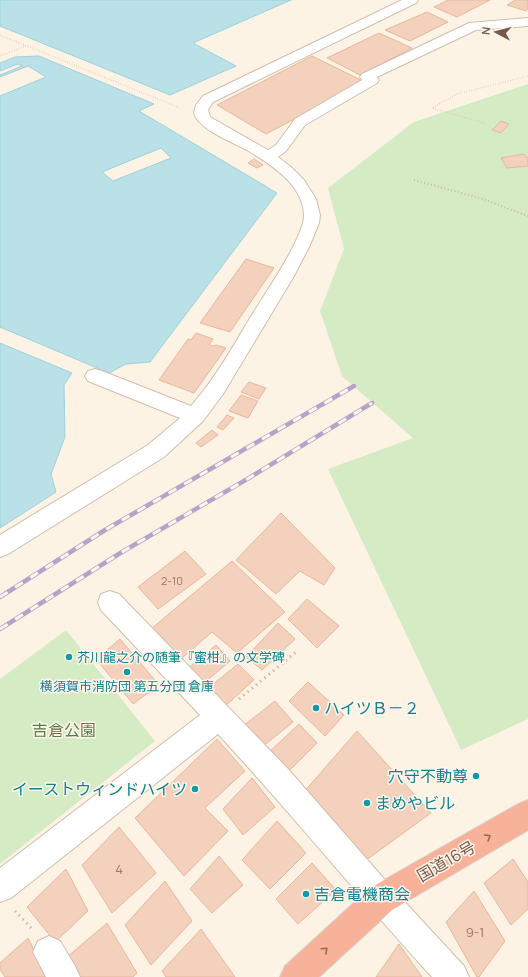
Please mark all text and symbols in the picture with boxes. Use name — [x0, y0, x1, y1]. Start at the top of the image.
north arrow — [476, 12, 516, 52]
text: N — [478, 26, 494, 36]
house number: 2-10 — [161, 573, 183, 588]
place label: 芥川龍之介の随筆『蜜柑』の文学碑 — [77, 648, 285, 666]
marker: 芥川龍之介の随筆『蜜柑』の文学碑 — [64, 652, 74, 662]
marker: 横須賀市消防団 第五分団 倉庫 — [122, 667, 132, 677]
place label: 横須賀市消防団 第五分団 倉庫 — [40, 677, 214, 695]
place label: ハイツＢ－２ — [324, 697, 420, 719]
marker: ハイツＢ－２ — [311, 703, 321, 713]
park label: 吉倉公園 — [32, 719, 96, 741]
place label: 穴守不動尊 — [388, 765, 468, 787]
marker: 穴守不動尊 — [471, 771, 481, 781]
place label: イーストウィンドハイツ — [12, 778, 187, 800]
marker: イーストウィンドハイツ — [190, 784, 200, 794]
place label: まめやビル — [375, 792, 455, 814]
marker: まめやビル — [362, 798, 372, 808]
one-way arrow — [484, 834, 491, 841]
street label: 国道16号 — [413, 835, 479, 887]
house number: 4 — [115, 860, 123, 878]
place label: 吉倉電機商会 — [314, 883, 410, 905]
marker: 吉倉電機商会 — [301, 889, 311, 899]
house number: 9-1 — [466, 923, 484, 941]
one-way arrow — [320, 948, 328, 955]

